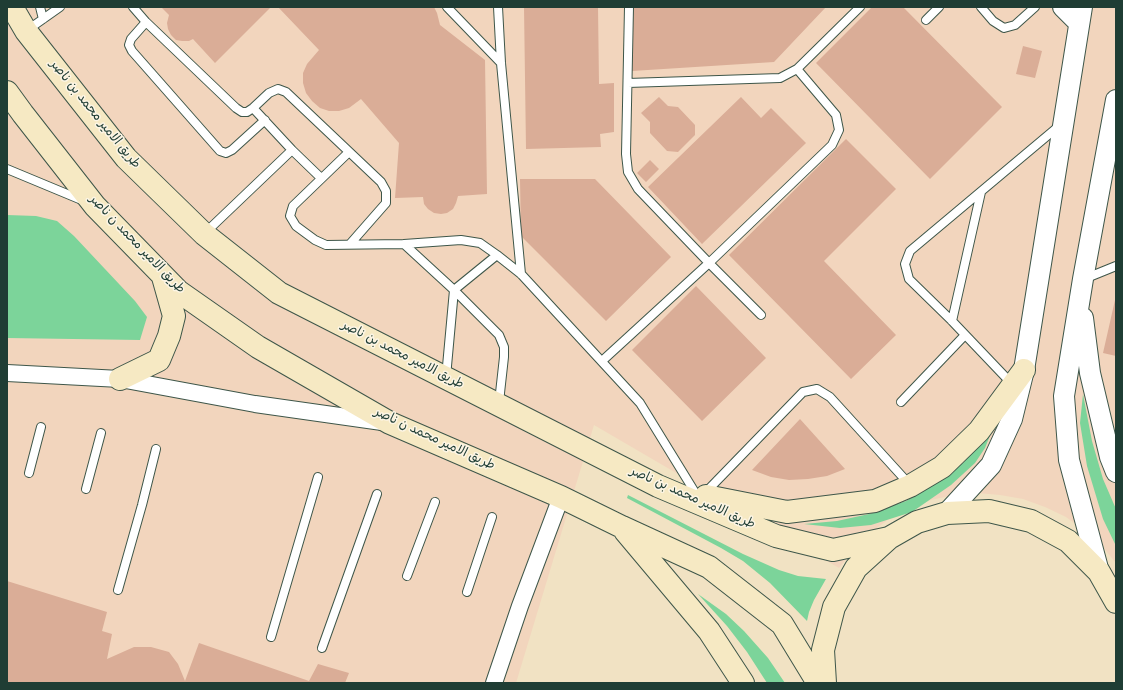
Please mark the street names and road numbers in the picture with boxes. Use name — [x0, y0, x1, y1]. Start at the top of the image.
street label: طريق الامير محمد بن ناصر — [45, 57, 143, 173]
street label: طريق الامير محمد ن ناصر — [85, 192, 187, 298]
street label: طريق الامير محمد بن ناصر — [338, 318, 466, 394]
street label: طريق الامير محمد ن ناصر — [371, 405, 497, 475]
street label: طريق الامير محمد بن ناصر — [627, 464, 757, 534]

